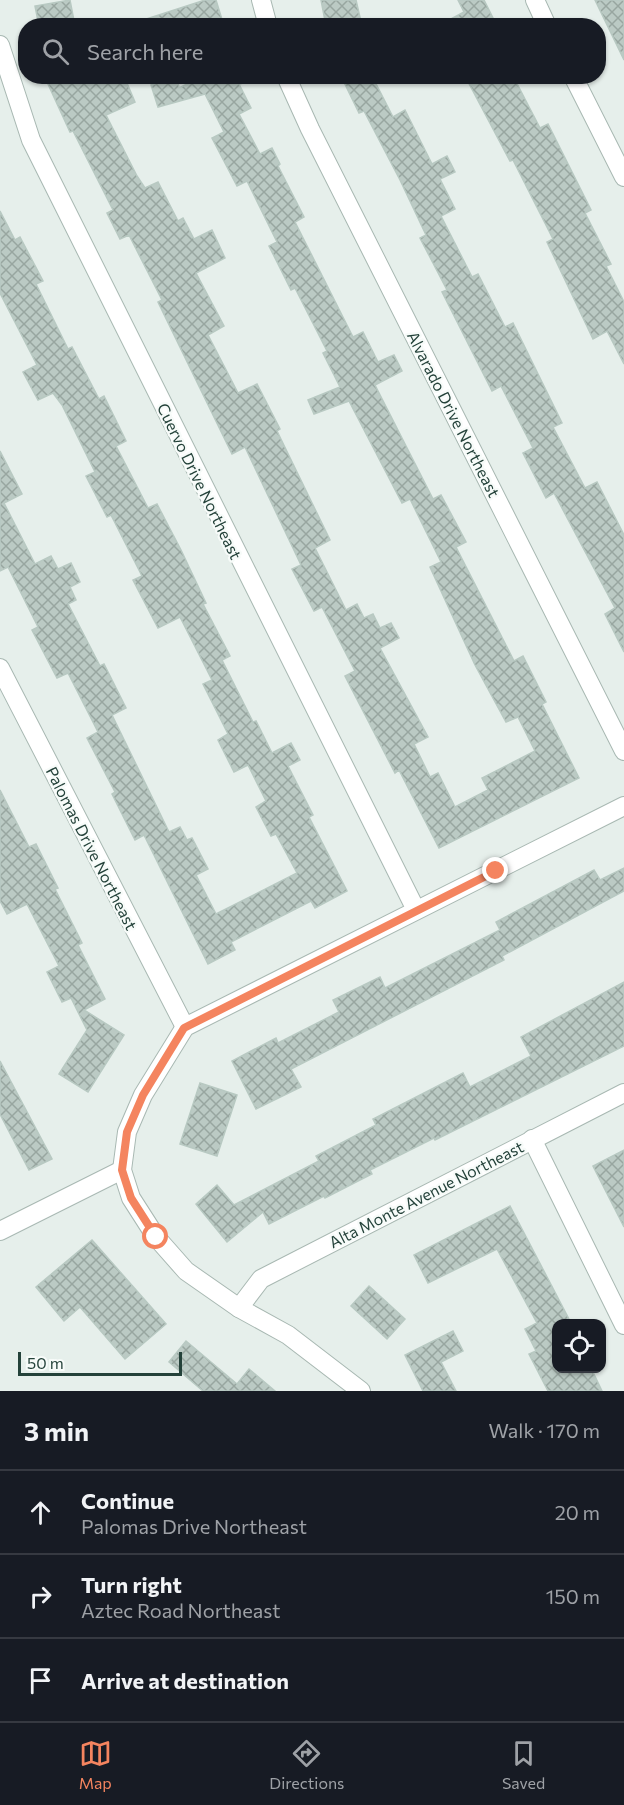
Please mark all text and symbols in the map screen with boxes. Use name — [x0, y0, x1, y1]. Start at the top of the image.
search box — [18, 18, 606, 84]
icon: search — [39, 35, 72, 68]
text: Search here — [87, 38, 203, 65]
street label: Alvarado Drive Northeast — [404, 328, 504, 501]
street label: Cuervo Drive Northeast — [154, 400, 246, 563]
street label: Palomas Drive Northeast — [42, 763, 142, 933]
route end — [482, 857, 508, 883]
street label: Alta Monte Avenue Northeast — [326, 1136, 527, 1251]
route start — [142, 1223, 168, 1249]
map controls — [552, 1319, 606, 1373]
button: locate — [552, 1319, 606, 1373]
scale bar — [18, 1349, 182, 1376]
text: 50 m — [27, 1353, 64, 1372]
text: 3 min — [24, 1415, 89, 1446]
text: Walk · 170 m — [489, 1418, 600, 1442]
text: Continue — [81, 1487, 174, 1514]
icon: ahead — [24, 1496, 57, 1529]
text: 20 m — [555, 1500, 600, 1524]
text: Palomas Drive Northeast — [81, 1514, 307, 1538]
text: Turn right — [81, 1571, 182, 1598]
icon: right — [24, 1580, 57, 1613]
text: 150 m — [546, 1584, 600, 1608]
text: Aztec Road Northeast — [81, 1598, 281, 1622]
icon: arrive — [24, 1664, 57, 1697]
text: Arrive at destination — [81, 1667, 289, 1694]
tab: Map — [79, 1737, 112, 1792]
tab: Directions — [269, 1737, 344, 1792]
tab: Saved — [502, 1737, 545, 1792]

